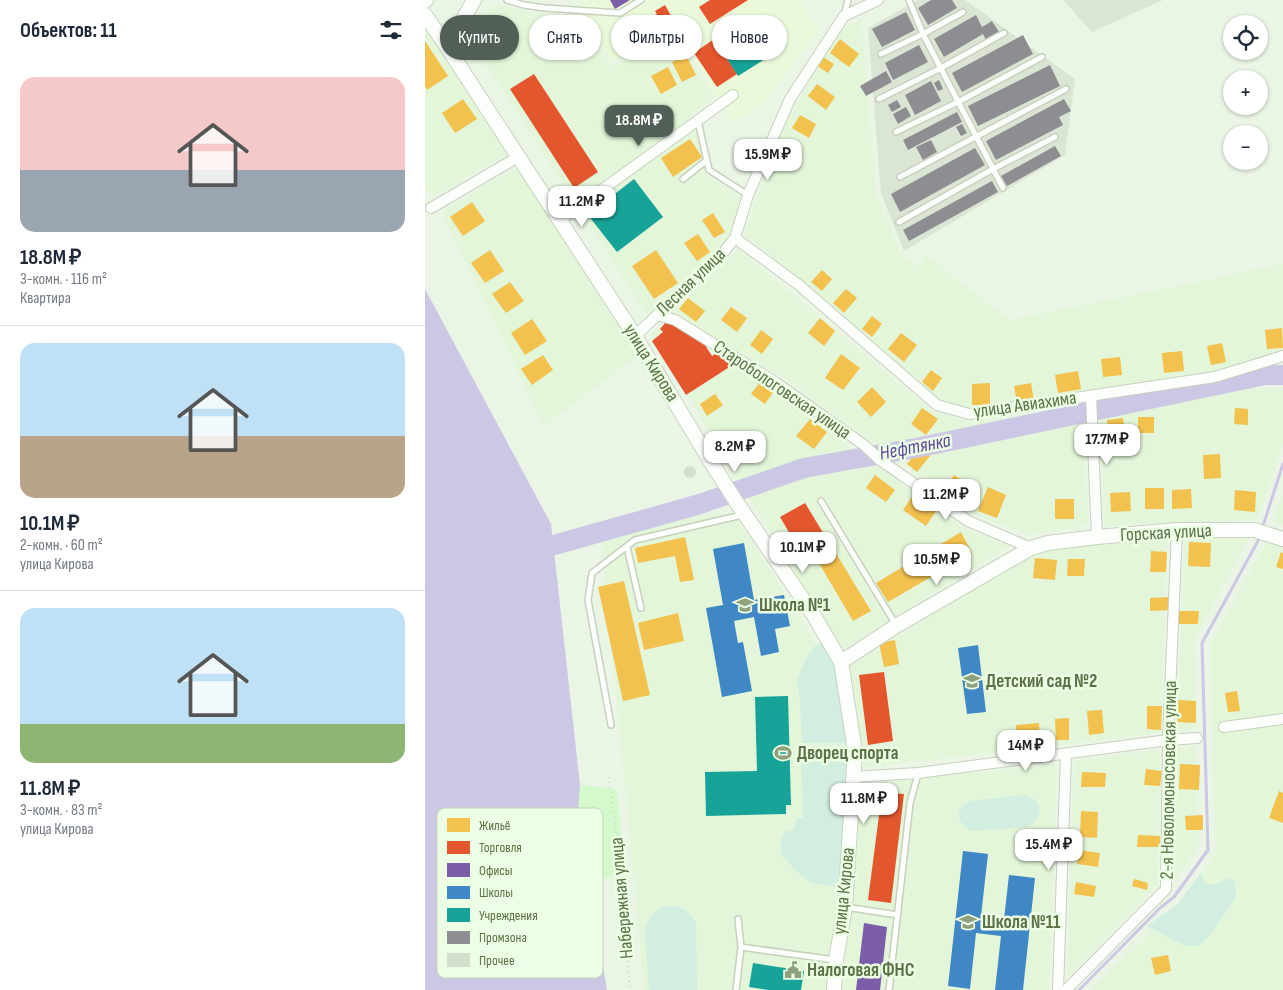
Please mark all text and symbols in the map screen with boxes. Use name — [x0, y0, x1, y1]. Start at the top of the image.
chip: Купить — [440, 15, 519, 60]
chip: Снять — [529, 15, 601, 60]
chip: Фильтры — [611, 15, 702, 60]
chip: Новое — [712, 15, 787, 60]
map controls — [1223, 15, 1268, 170]
button: locate — [1223, 15, 1268, 60]
icon: filters — [377, 16, 405, 44]
text: Объектов: 11 — [20, 18, 117, 43]
button: + — [1223, 70, 1268, 115]
pin: 18.8M ₽ — [593, 104, 685, 147]
icon: home — [168, 110, 258, 200]
text: 18.8M ₽ — [616, 111, 662, 130]
button: − — [1223, 125, 1268, 170]
pin: 15.9M ₽ — [722, 138, 814, 181]
text: 15.9M ₽ — [745, 145, 791, 164]
pin: 11.2M ₽ — [536, 186, 628, 228]
text: 11.2M ₽ — [559, 192, 605, 211]
street label: Лесная улица — [651, 243, 731, 321]
text: 18.8M ₽ — [20, 245, 82, 270]
text: 3-комн. · 116 m² — [20, 270, 107, 289]
text: Квартира — [20, 289, 71, 308]
street label: улица Кирова — [618, 320, 684, 406]
street label: Старобологовская улица — [709, 335, 855, 445]
icon: home — [168, 375, 258, 465]
street label: улица Авиахима — [972, 386, 1078, 424]
pin: 17.7M ₽ — [1061, 424, 1153, 466]
water label: Нефтянка — [877, 428, 953, 466]
pin: 8.2M ₽ — [694, 430, 776, 473]
text: 17.7M ₽ — [1085, 430, 1129, 449]
text: 8.2M ₽ — [715, 437, 755, 456]
pin: 11.2M ₽ — [900, 478, 992, 521]
text: 11.2M ₽ — [923, 485, 969, 504]
text: 10.1M ₽ — [20, 511, 80, 536]
street label: Горская улица — [1120, 519, 1212, 547]
pin: 10.1M ₽ — [757, 532, 849, 574]
text: 2-комн. · 60 m² — [20, 536, 103, 555]
text: 10.1M ₽ — [780, 538, 826, 557]
pin: 10.5M ₽ — [891, 544, 983, 586]
text: 10.5M ₽ — [914, 550, 960, 569]
text: улица Кирова — [20, 555, 94, 574]
place label: Школа №1 — [759, 594, 831, 617]
school or university icon: Школа №1 — [735, 595, 755, 615]
icon: home — [168, 640, 258, 730]
place label: Детский сад №2 — [986, 670, 1097, 693]
school or university icon: Детский сад №2 — [962, 671, 982, 691]
street label: 2-я Новоломоносовская улица — [1156, 680, 1182, 880]
pin: 14M ₽ — [991, 730, 1061, 772]
text: 14M ₽ — [1008, 736, 1044, 755]
place label: Дворец спорта — [797, 742, 898, 765]
sports icon: Дворец спорта — [773, 743, 793, 763]
text: 11.8M ₽ — [20, 776, 80, 801]
pin: 11.8M ₽ — [818, 782, 910, 825]
text: 11.8M ₽ — [841, 789, 887, 808]
text: 3-комн. · 83 m² — [20, 801, 102, 820]
legend — [437, 808, 603, 978]
text: Жильё — [479, 817, 510, 834]
text: улица Кирова — [20, 820, 94, 839]
pin: 15.4M ₽ — [1003, 828, 1095, 871]
text: 15.4M ₽ — [1026, 835, 1072, 854]
street label: Набережная улица — [605, 836, 639, 960]
text: Торговля — [479, 839, 522, 856]
street label: улица Кирова — [828, 846, 860, 936]
text: Офисы — [479, 862, 513, 879]
text: Школы — [479, 884, 513, 901]
text: Учреждения — [479, 907, 538, 924]
place label: Школа №11 — [982, 911, 1061, 934]
school or university icon: Школа №11 — [958, 912, 978, 932]
text: Промзона — [479, 929, 527, 946]
text: Прочее — [479, 952, 515, 969]
place label: Налоговая ФНС — [807, 959, 915, 982]
public building icon: Налоговая ФНС — [783, 960, 803, 980]

